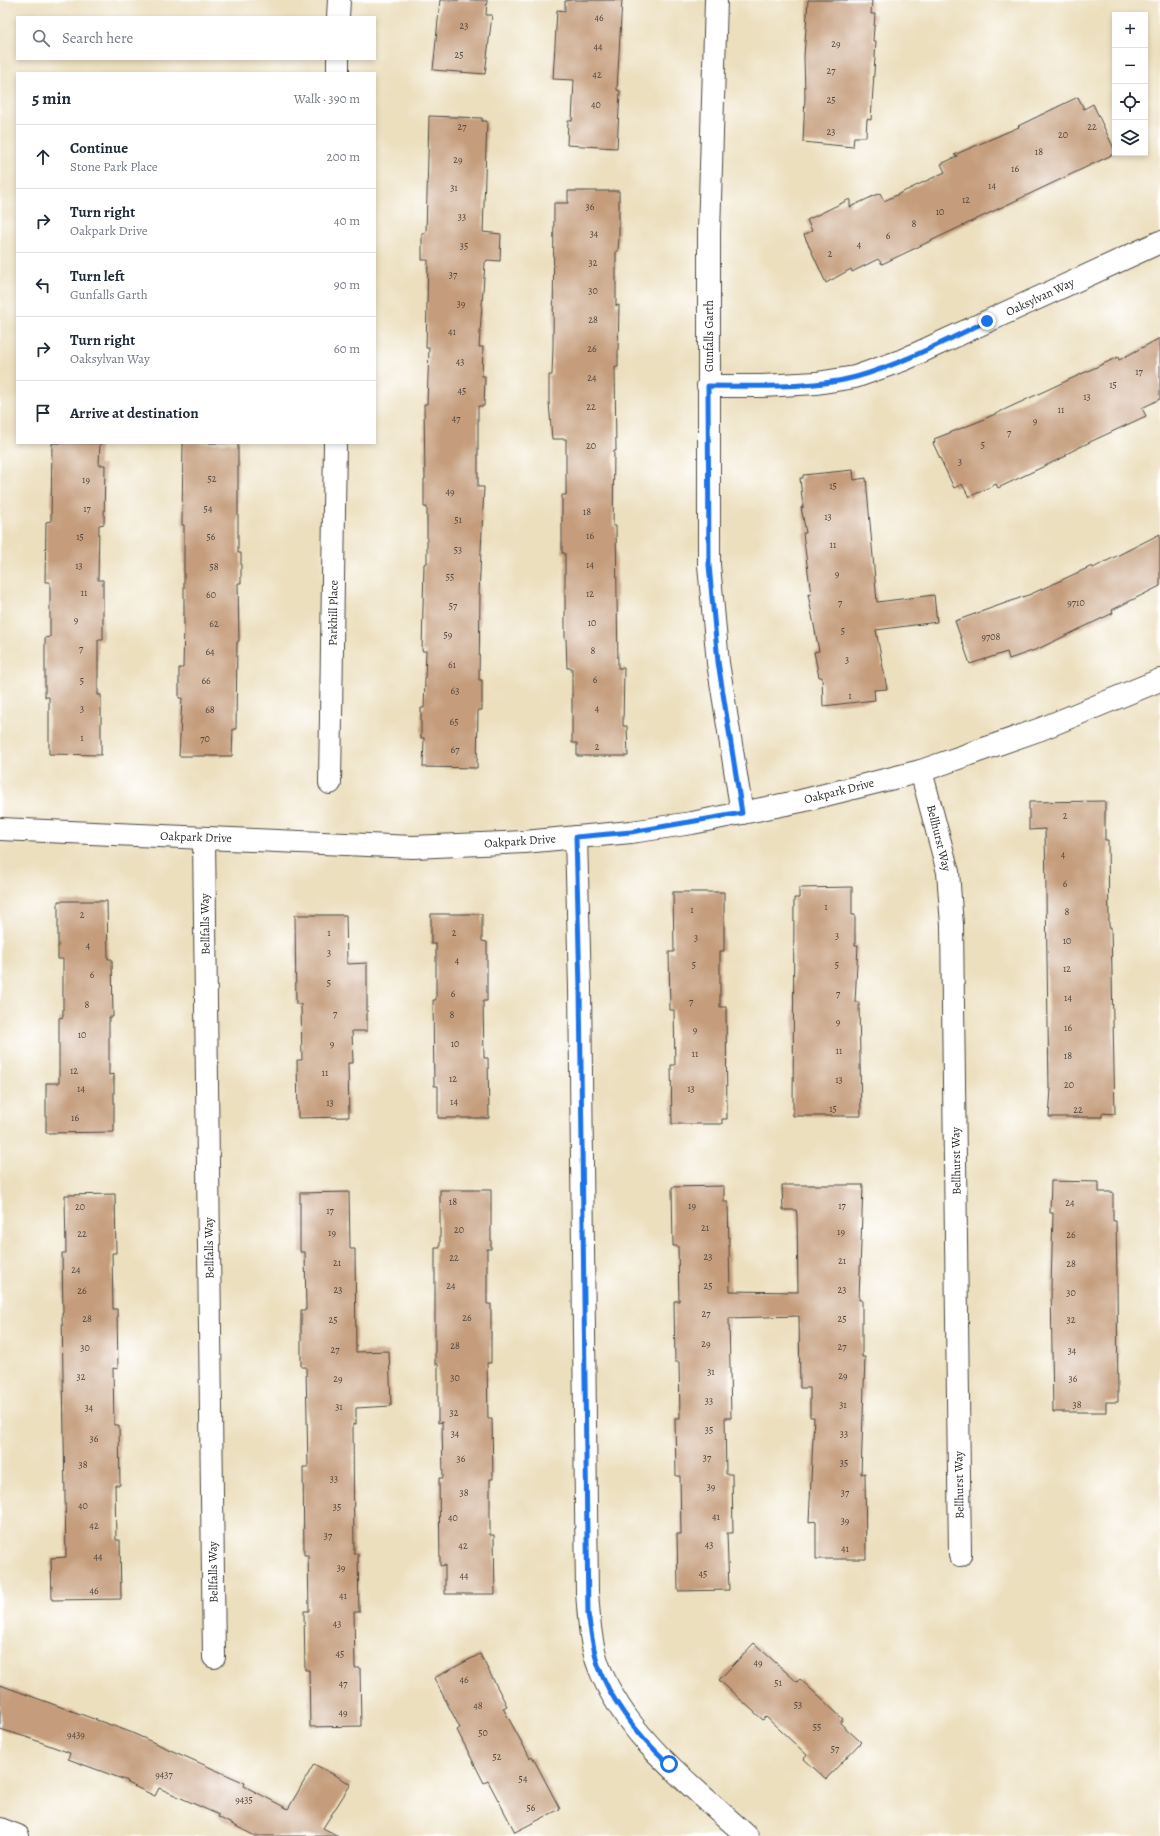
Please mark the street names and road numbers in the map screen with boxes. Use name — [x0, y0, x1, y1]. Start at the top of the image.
street label: Oaksylvan Way — [1003, 274, 1077, 320]
street label: Gunfalls Garth — [701, 300, 717, 372]
street label: Parkhill Place — [324, 580, 342, 646]
street label: Oakpark Drive — [802, 775, 876, 807]
street label: Bellhurst Way — [923, 803, 955, 873]
street label: Oakpark Drive — [160, 828, 232, 846]
street label: Oakpark Drive — [484, 831, 556, 851]
street label: Bellfalls Way — [196, 892, 214, 955]
street label: Bellhurst Way — [947, 1126, 965, 1195]
street label: Bellfalls Way — [200, 1216, 218, 1279]
street label: Bellhurst Way — [950, 1450, 968, 1519]
street label: Bellfalls Way — [204, 1540, 222, 1603]

